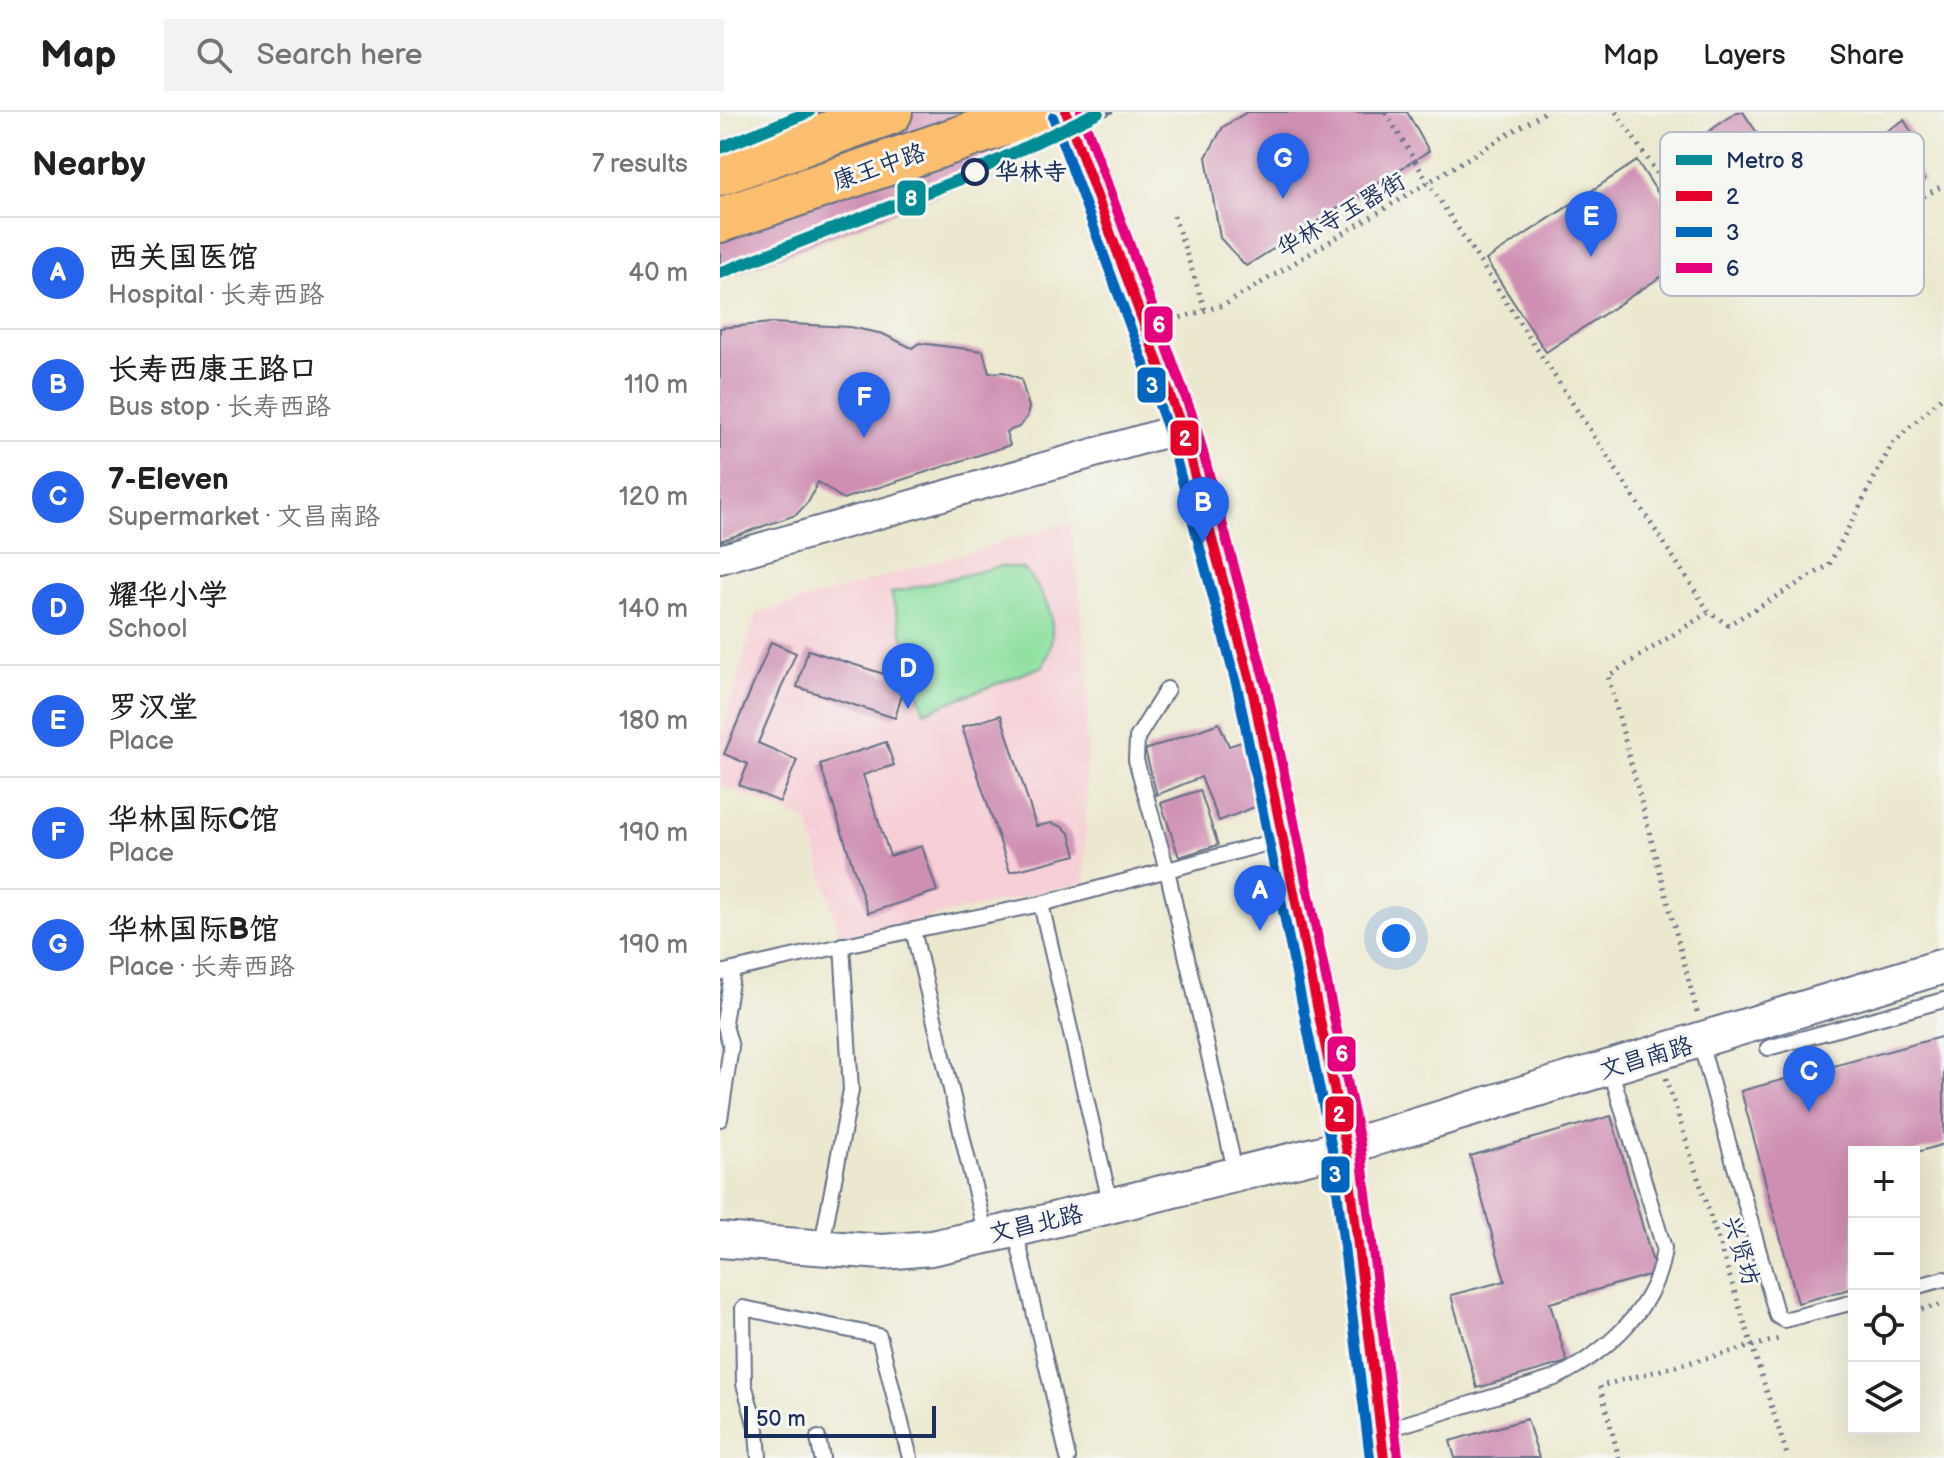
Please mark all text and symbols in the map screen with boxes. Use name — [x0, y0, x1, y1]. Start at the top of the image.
search box — [164, 19, 724, 91]
text: Map — [40, 33, 116, 78]
icon: search — [192, 33, 236, 77]
text: Search here — [256, 37, 423, 73]
text: Map — [1603, 39, 1659, 72]
text: Layers — [1703, 39, 1786, 72]
text: Share — [1830, 39, 1904, 72]
legend — [1660, 132, 1924, 296]
pin: G — [1257, 133, 1309, 199]
street label: 康王中路 — [829, 138, 929, 196]
text: Nearby — [32, 144, 146, 185]
text: Metro 8 — [1726, 148, 1804, 175]
text: 7 results — [592, 149, 688, 180]
place label: 华林寺 — [995, 158, 1067, 187]
marker: 华林寺 — [962, 159, 988, 185]
street label: 华林寺玉器街 — [1271, 166, 1411, 264]
line badge: 8 — [896, 179, 927, 217]
text: 2 — [1726, 184, 1739, 211]
text: 8 — [904, 186, 918, 213]
pin: E — [1565, 191, 1617, 257]
text: 3 — [1726, 220, 1740, 247]
text: 西关国医馆 — [108, 240, 258, 276]
text: 6 — [1726, 256, 1739, 283]
text: A — [50, 258, 66, 289]
text: 40 m — [628, 258, 688, 289]
text: Hospital · 长寿西路 — [108, 280, 324, 311]
line badge: 6 — [1143, 305, 1174, 344]
text: 6 — [1152, 312, 1166, 339]
text: 长寿西康王路口 — [108, 352, 318, 388]
line badge: 3 — [1136, 366, 1167, 404]
text: B — [49, 370, 67, 401]
text: 110 m — [624, 370, 688, 401]
pin: F — [838, 372, 890, 438]
text: 3 — [1146, 373, 1159, 400]
text: Bus stop · 长寿西路 — [108, 392, 331, 423]
line badge: 2 — [1169, 419, 1200, 457]
text: 2 — [1178, 426, 1192, 453]
text: 7-Eleven — [108, 462, 229, 498]
pin: B — [1177, 477, 1229, 543]
text: C — [49, 482, 67, 513]
text: 120 m — [619, 482, 688, 513]
text: Supermarket · 文昌南路 — [108, 502, 380, 533]
text: 耀华小学 — [108, 578, 228, 614]
text: D — [49, 594, 67, 625]
text: 140 m — [618, 594, 688, 625]
text: School — [108, 614, 187, 645]
pin: D — [882, 643, 934, 709]
text: 罗汉堂 — [108, 690, 198, 726]
text: E — [50, 706, 66, 737]
text: 180 m — [619, 706, 688, 737]
text: Place — [108, 726, 174, 757]
text: 华林国际C馆 — [108, 802, 279, 838]
text: F — [50, 818, 66, 849]
text: 190 m — [619, 818, 688, 849]
text: Place — [108, 838, 174, 869]
pin: A — [1234, 865, 1286, 931]
text: 华林国际B馆 — [108, 912, 279, 948]
your location — [1376, 918, 1416, 958]
text: G — [48, 930, 68, 961]
text: 190 m — [619, 930, 688, 961]
text: Place · 长寿西路 — [108, 952, 295, 983]
street label: 文昌南路 — [1596, 1031, 1696, 1085]
line badge: 6 — [1326, 1035, 1357, 1073]
text: 6 — [1335, 1041, 1349, 1068]
pin: C — [1783, 1046, 1835, 1112]
line badge: 2 — [1324, 1095, 1355, 1133]
text: 2 — [1332, 1102, 1346, 1129]
map controls — [1848, 1146, 1920, 1434]
button: + — [1848, 1146, 1920, 1218]
line badge: 3 — [1320, 1155, 1351, 1194]
text: 3 — [1329, 1162, 1342, 1189]
street label: 文昌北路 — [986, 1199, 1086, 1249]
street label: 兴贤坊 — [1716, 1212, 1766, 1290]
button: − — [1848, 1218, 1920, 1290]
button: locate — [1848, 1290, 1920, 1362]
button: layers — [1848, 1362, 1920, 1434]
scale bar — [744, 1402, 936, 1438]
text: 50 m — [756, 1406, 806, 1433]

